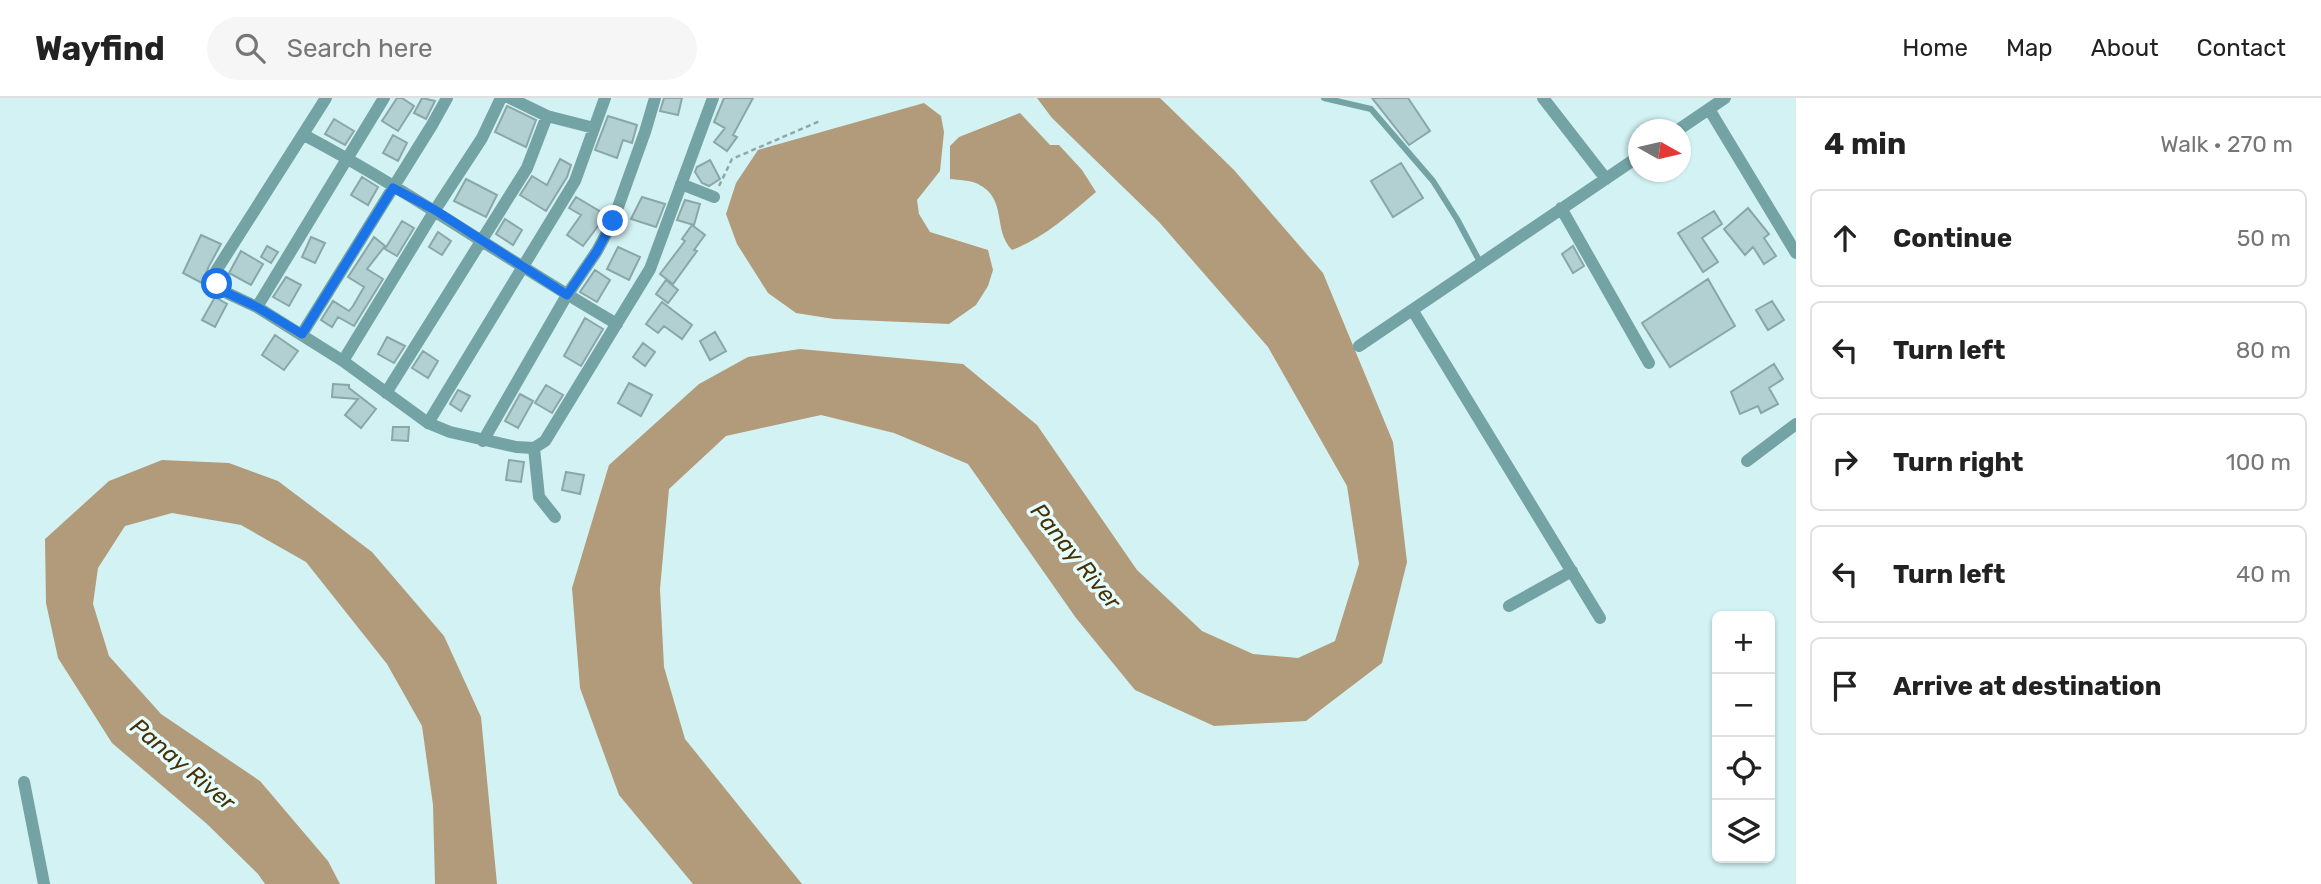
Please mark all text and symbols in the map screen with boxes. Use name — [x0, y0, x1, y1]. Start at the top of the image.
search box — [207, 17, 697, 80]
text: Wayfind — [35, 29, 165, 68]
icon: search — [231, 29, 269, 67]
text: Search here — [287, 33, 433, 64]
text: Home — [1902, 34, 1968, 62]
text: Map — [2006, 34, 2053, 62]
text: About — [2091, 34, 2159, 62]
text: Contact — [2197, 34, 2286, 62]
north arrow — [1628, 119, 1691, 182]
text: 4 min — [1824, 126, 1906, 162]
text: Walk · 270 m — [2160, 130, 2293, 158]
route end — [597, 205, 628, 236]
icon: ahead — [1826, 219, 1864, 257]
text: Continue — [1893, 223, 2012, 254]
text: 50 m — [2237, 224, 2291, 252]
route start — [201, 268, 232, 299]
icon: left — [1826, 331, 1864, 369]
text: Turn left — [1893, 335, 2005, 366]
text: 80 m — [2236, 336, 2291, 364]
icon: right — [1826, 443, 1864, 481]
text: Turn right — [1893, 447, 2023, 478]
text: 100 m — [2226, 448, 2291, 476]
water label: Panay River — [1025, 497, 1128, 616]
icon: left — [1826, 555, 1864, 593]
text: Turn left — [1893, 559, 2005, 590]
text: 40 m — [2236, 560, 2291, 588]
map controls — [1712, 611, 1775, 863]
button: + — [1712, 611, 1775, 674]
icon: arrive — [1826, 667, 1864, 705]
text: Arrive at destination — [1893, 671, 2161, 702]
button: − — [1712, 674, 1775, 737]
water label: Panay River — [125, 712, 242, 817]
button: locate — [1712, 737, 1775, 800]
button: layers — [1712, 800, 1775, 863]

